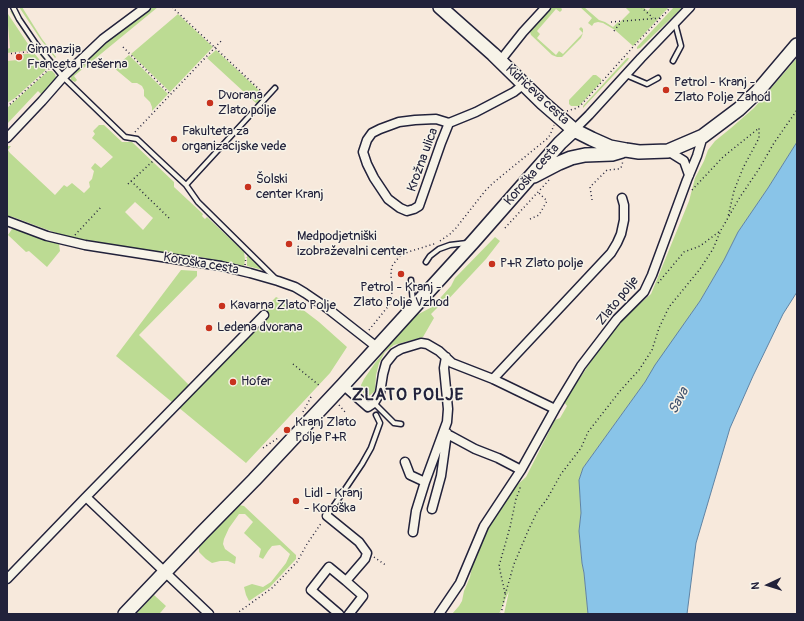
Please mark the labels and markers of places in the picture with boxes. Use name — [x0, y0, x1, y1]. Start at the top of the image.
place label: Gimnazija Franceta Prešerna — [27, 42, 128, 73]
marker: Gimnazija Franceta Prešerna — [14, 52, 24, 62]
place label: Petrol - Kranj - Zlato Polje Zahod — [674, 75, 770, 106]
marker: Petrol - Kranj - Zlato Polje Zahod — [661, 85, 671, 95]
place label: Dvorana Zlato polje — [218, 88, 276, 119]
marker: Dvorana Zlato polje — [205, 98, 215, 108]
place label: Fakulteta za organizacijske vede — [182, 124, 286, 155]
marker: Fakulteta za organizacijske vede — [169, 134, 179, 144]
place label: Šolski center Kranj — [256, 172, 324, 203]
marker: Šolski center Kranj — [243, 182, 253, 192]
place label: Medpodjetniški izobraževalni center — [297, 229, 407, 260]
marker: Medpodjetniški izobraževalni center — [284, 239, 294, 249]
place label: P+R Zlato polje — [500, 256, 583, 272]
marker: P+R Zlato polje — [487, 259, 497, 269]
marker: Petrol - Kranj - Zlato Polje Vzhod — [396, 269, 406, 279]
place label: Petrol - Kranj - Zlato Polje Vzhod — [353, 280, 449, 311]
place label: Kavarna Zlato Polje — [230, 298, 336, 314]
marker: Kavarna Zlato Polje — [217, 301, 227, 311]
place label: Ledena dvorana — [217, 320, 303, 336]
marker: Ledena dvorana — [204, 323, 214, 333]
place label: Hofer — [241, 374, 272, 390]
marker: Hofer — [228, 377, 238, 387]
place label: Kranj Zlato Polje P+R — [295, 415, 356, 446]
marker: Kranj Zlato Polje P+R — [282, 425, 292, 435]
place label: Lidl - Kranj - Koroška — [304, 486, 363, 517]
marker: Lidl - Kranj - Koroška — [291, 496, 301, 506]

